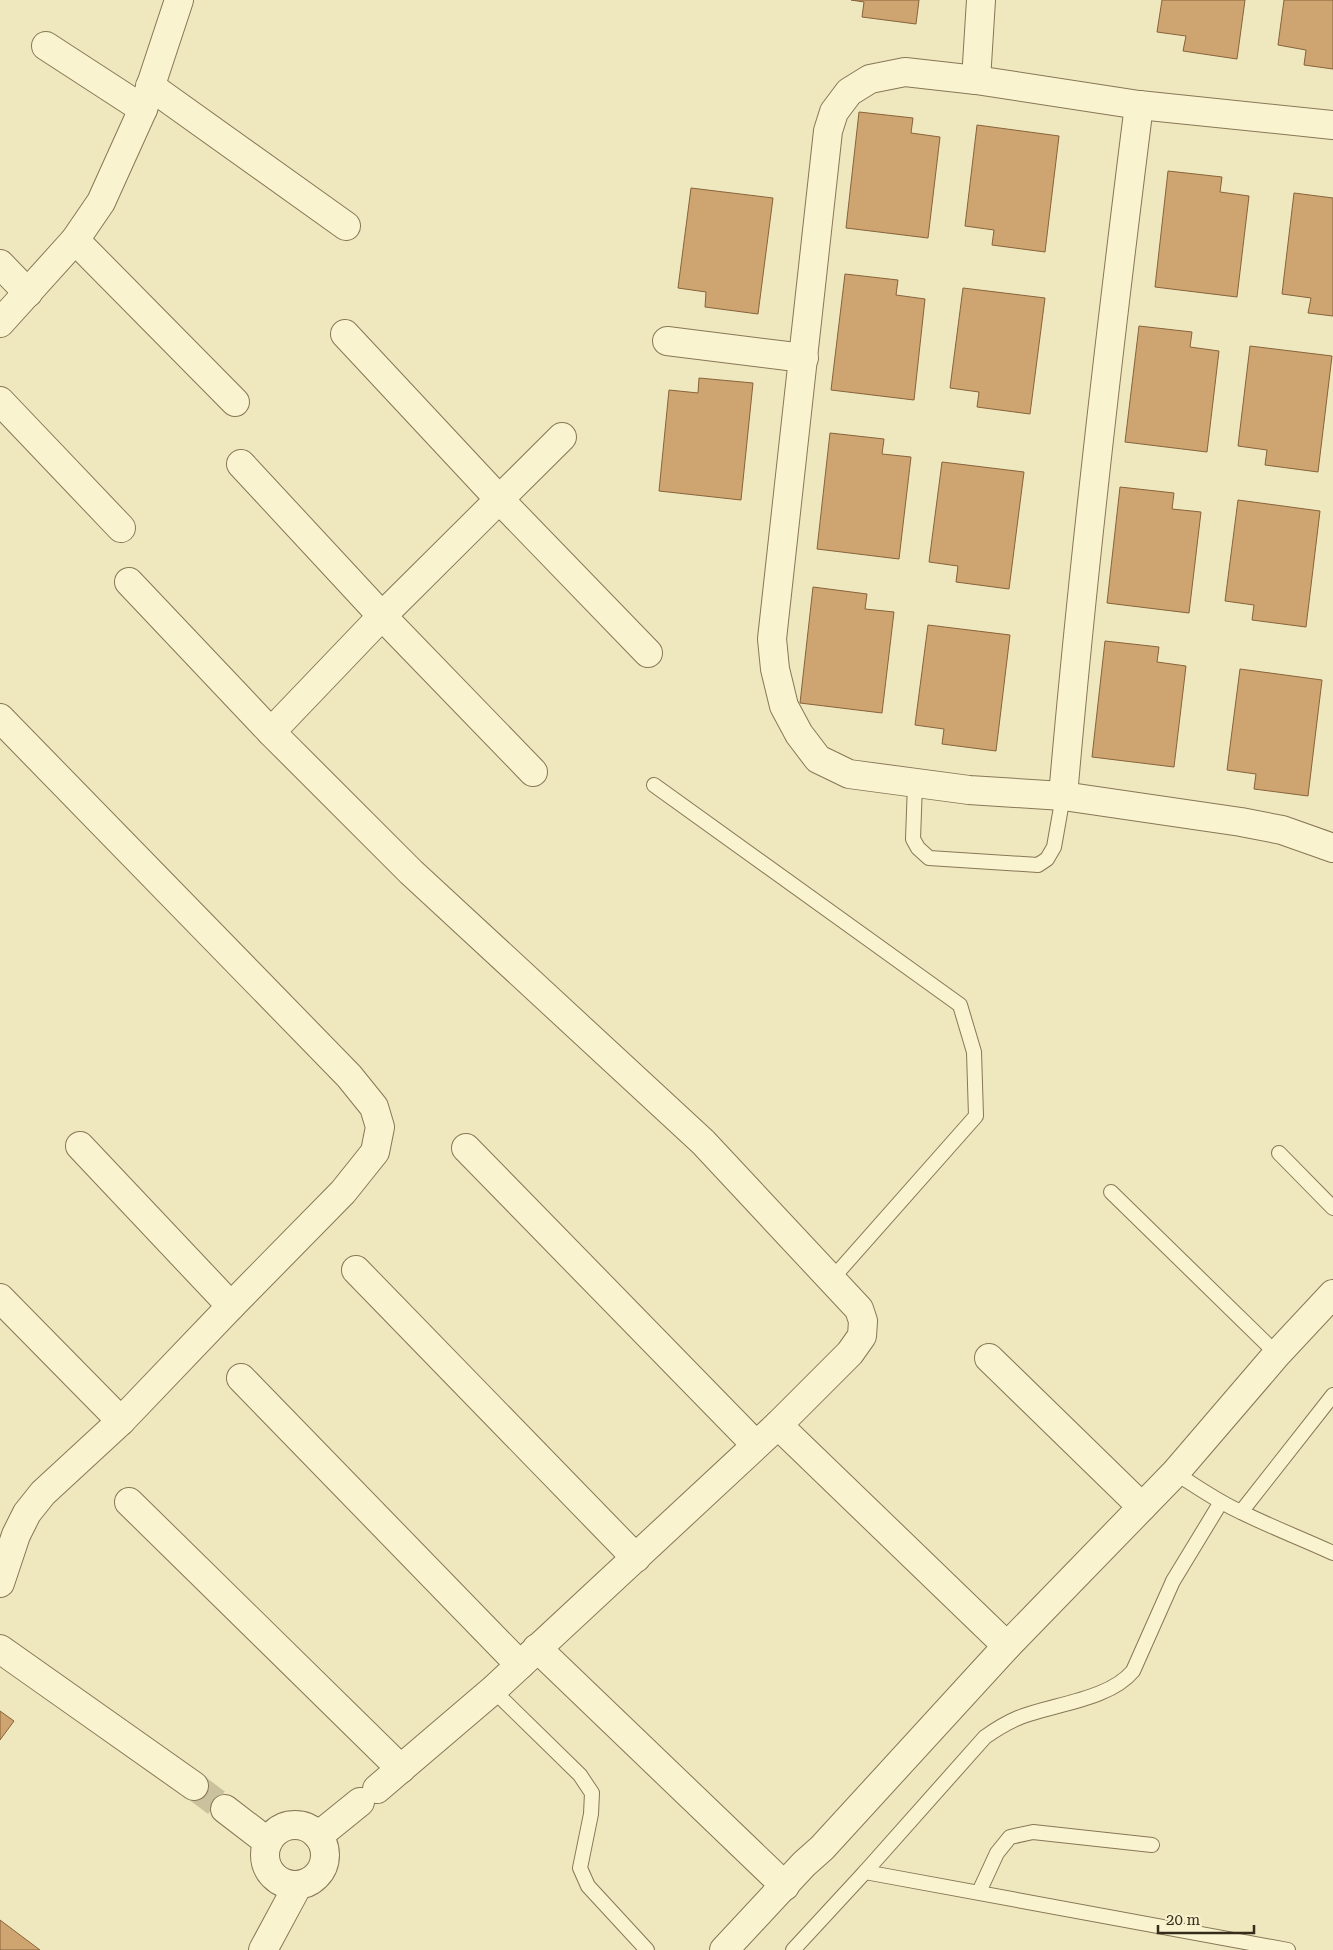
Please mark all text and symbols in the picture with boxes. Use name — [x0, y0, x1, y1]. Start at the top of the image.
scale bar — [1158, 1902, 1254, 1934]
text: 20 m — [1166, 1911, 1201, 1929]

